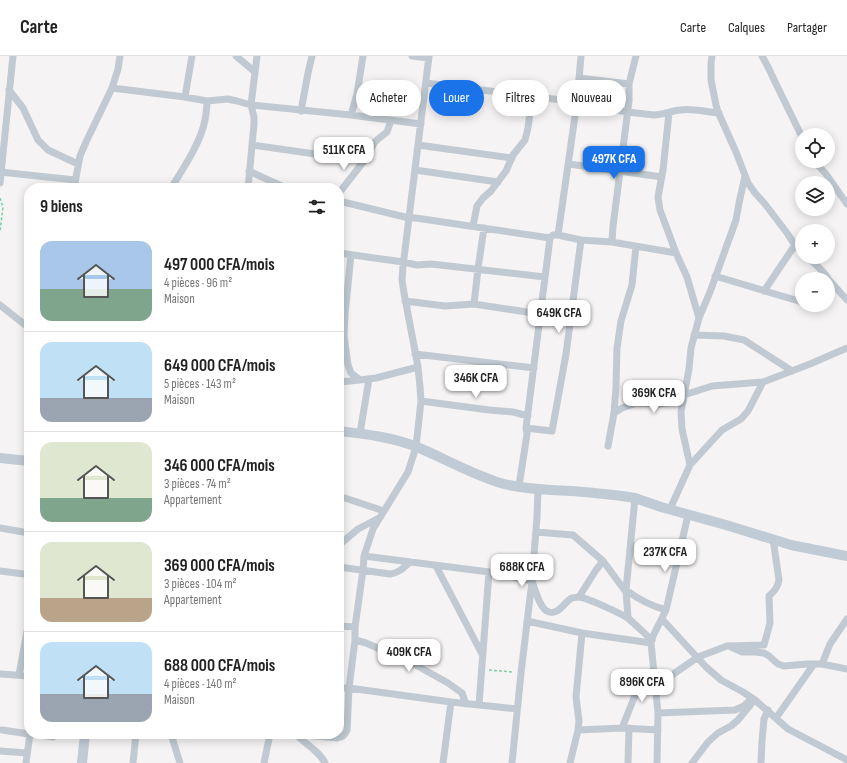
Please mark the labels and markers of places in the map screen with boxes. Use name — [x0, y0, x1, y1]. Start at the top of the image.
pin: 511K CFA — [303, 137, 385, 171]
pin: 497K CFA — [573, 146, 655, 180]
pin: 649K CFA — [518, 300, 600, 334]
pin: 346K CFA — [435, 365, 517, 399]
pin: 369K CFA — [613, 380, 695, 414]
pin: 237K CFA — [624, 539, 706, 573]
pin: 688K CFA — [481, 554, 563, 588]
pin: 409K CFA — [368, 639, 450, 673]
pin: 896K CFA — [601, 669, 683, 703]

